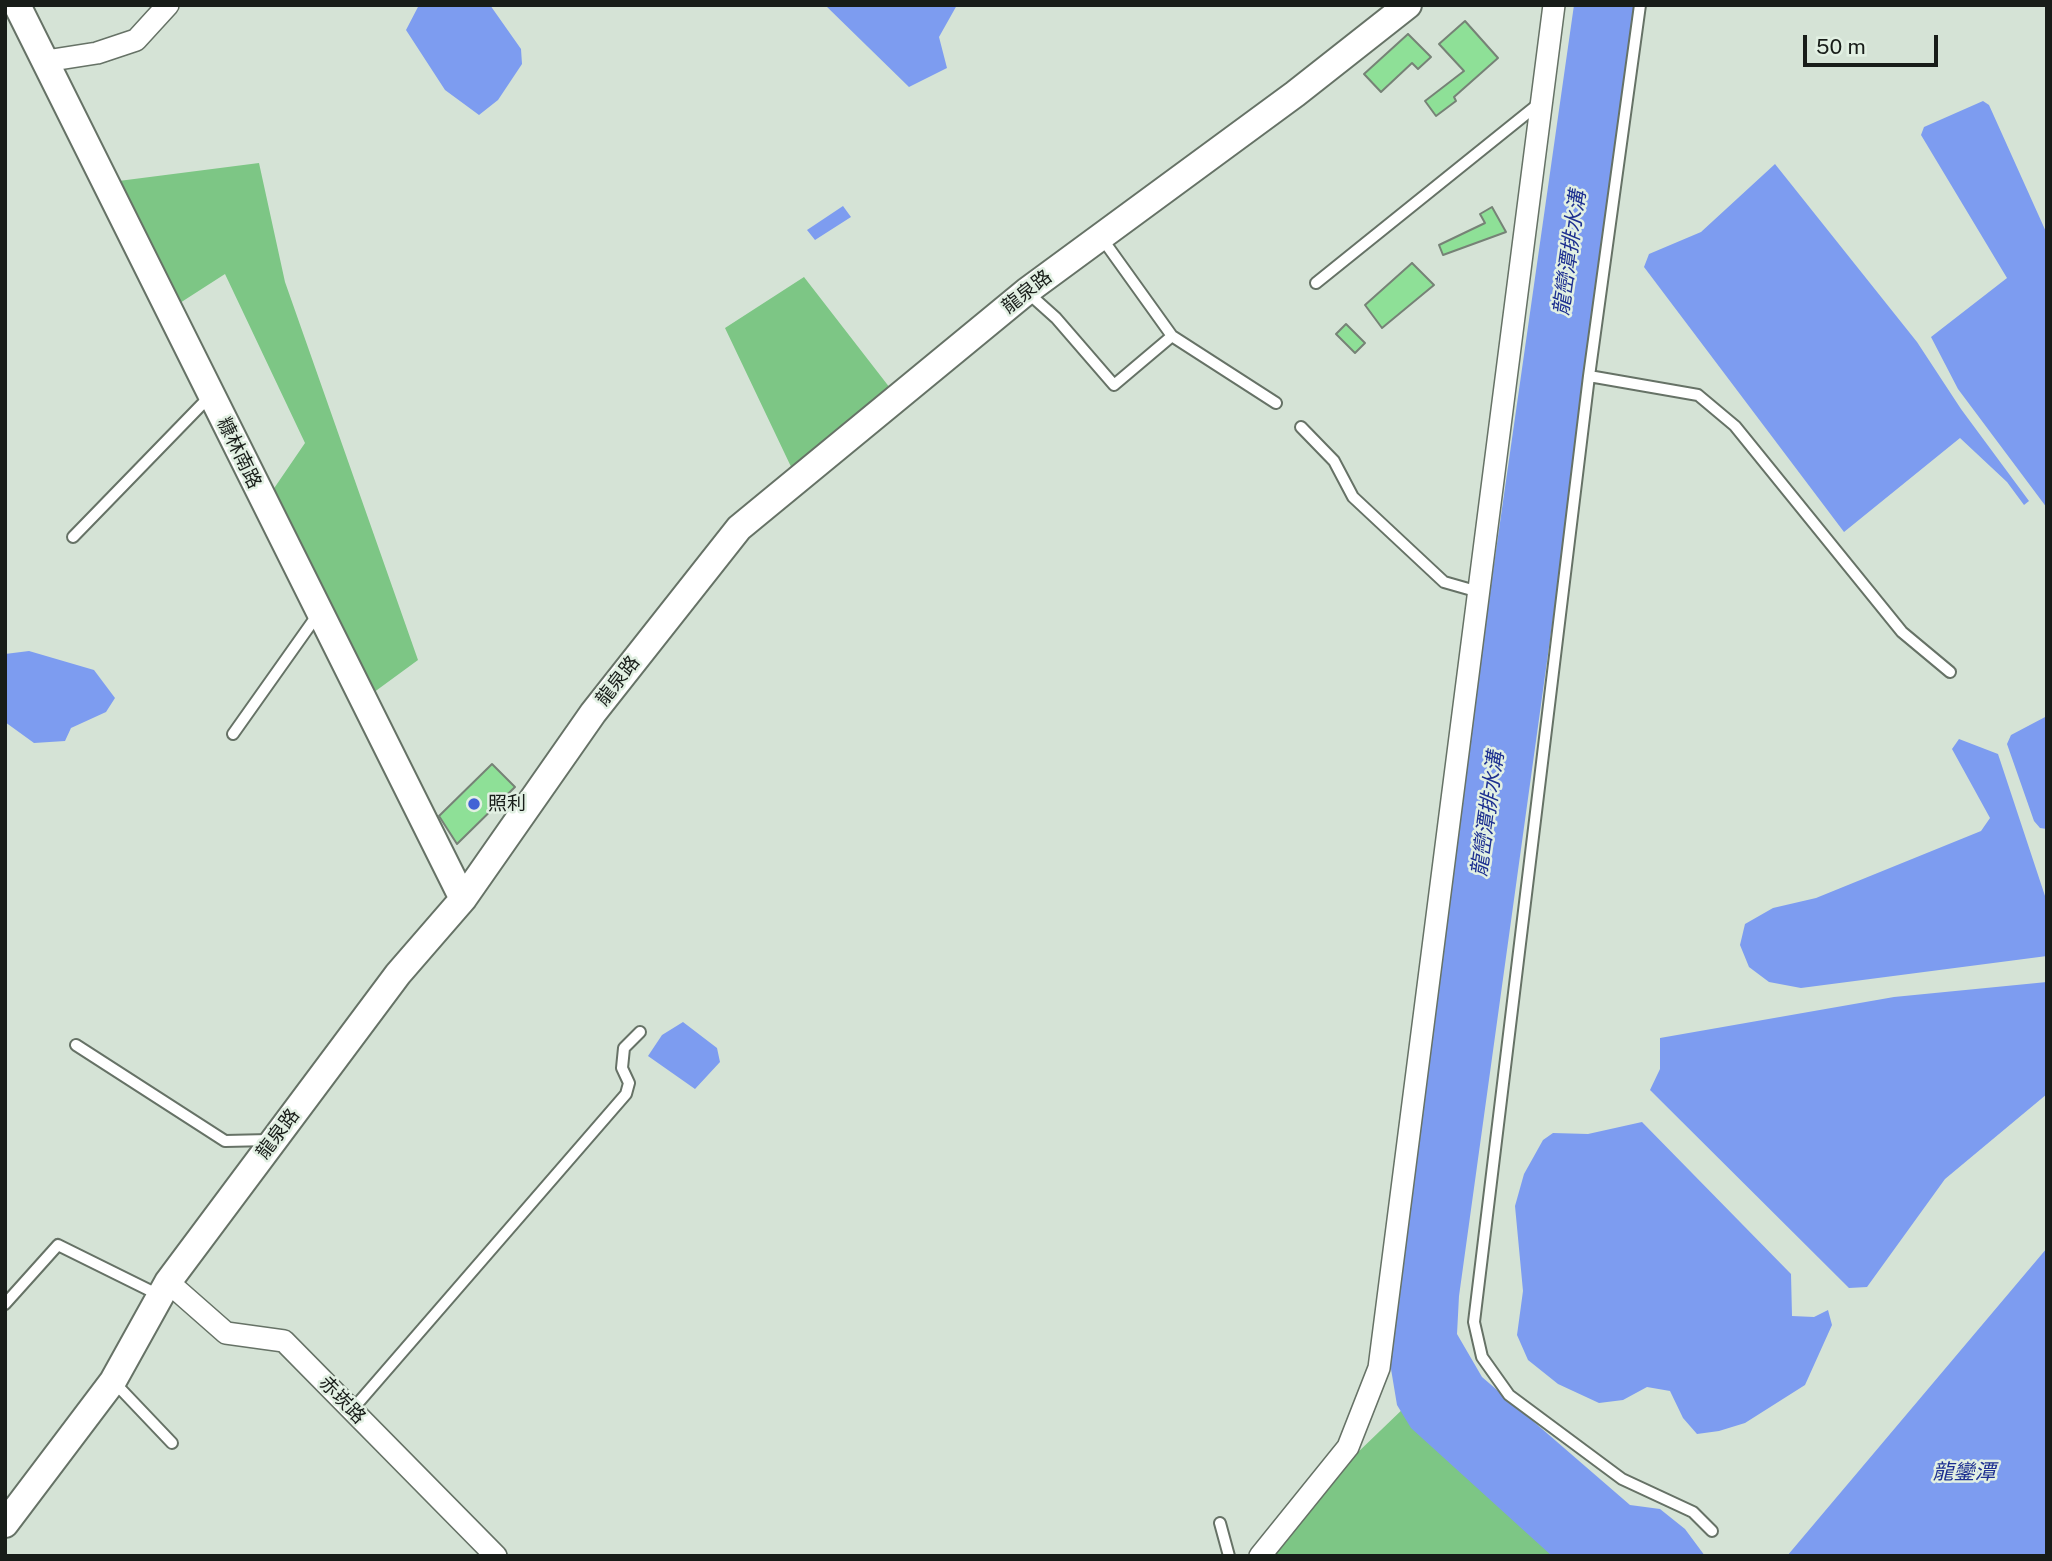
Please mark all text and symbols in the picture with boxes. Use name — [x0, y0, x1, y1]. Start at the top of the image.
scale bar — [1807, 21, 1942, 65]
text: 50 m — [1816, 34, 1866, 59]
water label: 龍巒潭排水溝 — [1549, 189, 1591, 317]
street label: 龍泉路 — [998, 265, 1056, 319]
street label: 糠林南路 — [212, 414, 266, 492]
street label: 龍泉路 — [591, 652, 645, 710]
water label: 龍巒潭排水溝 — [1467, 750, 1509, 878]
place label: 照利 — [488, 793, 526, 815]
marker: 照利 — [466, 796, 482, 812]
street label: 龍泉路 — [252, 1104, 304, 1164]
street label: 赤崁路 — [314, 1372, 370, 1428]
water label: 龍鑾潭 — [1933, 1460, 1995, 1486]

